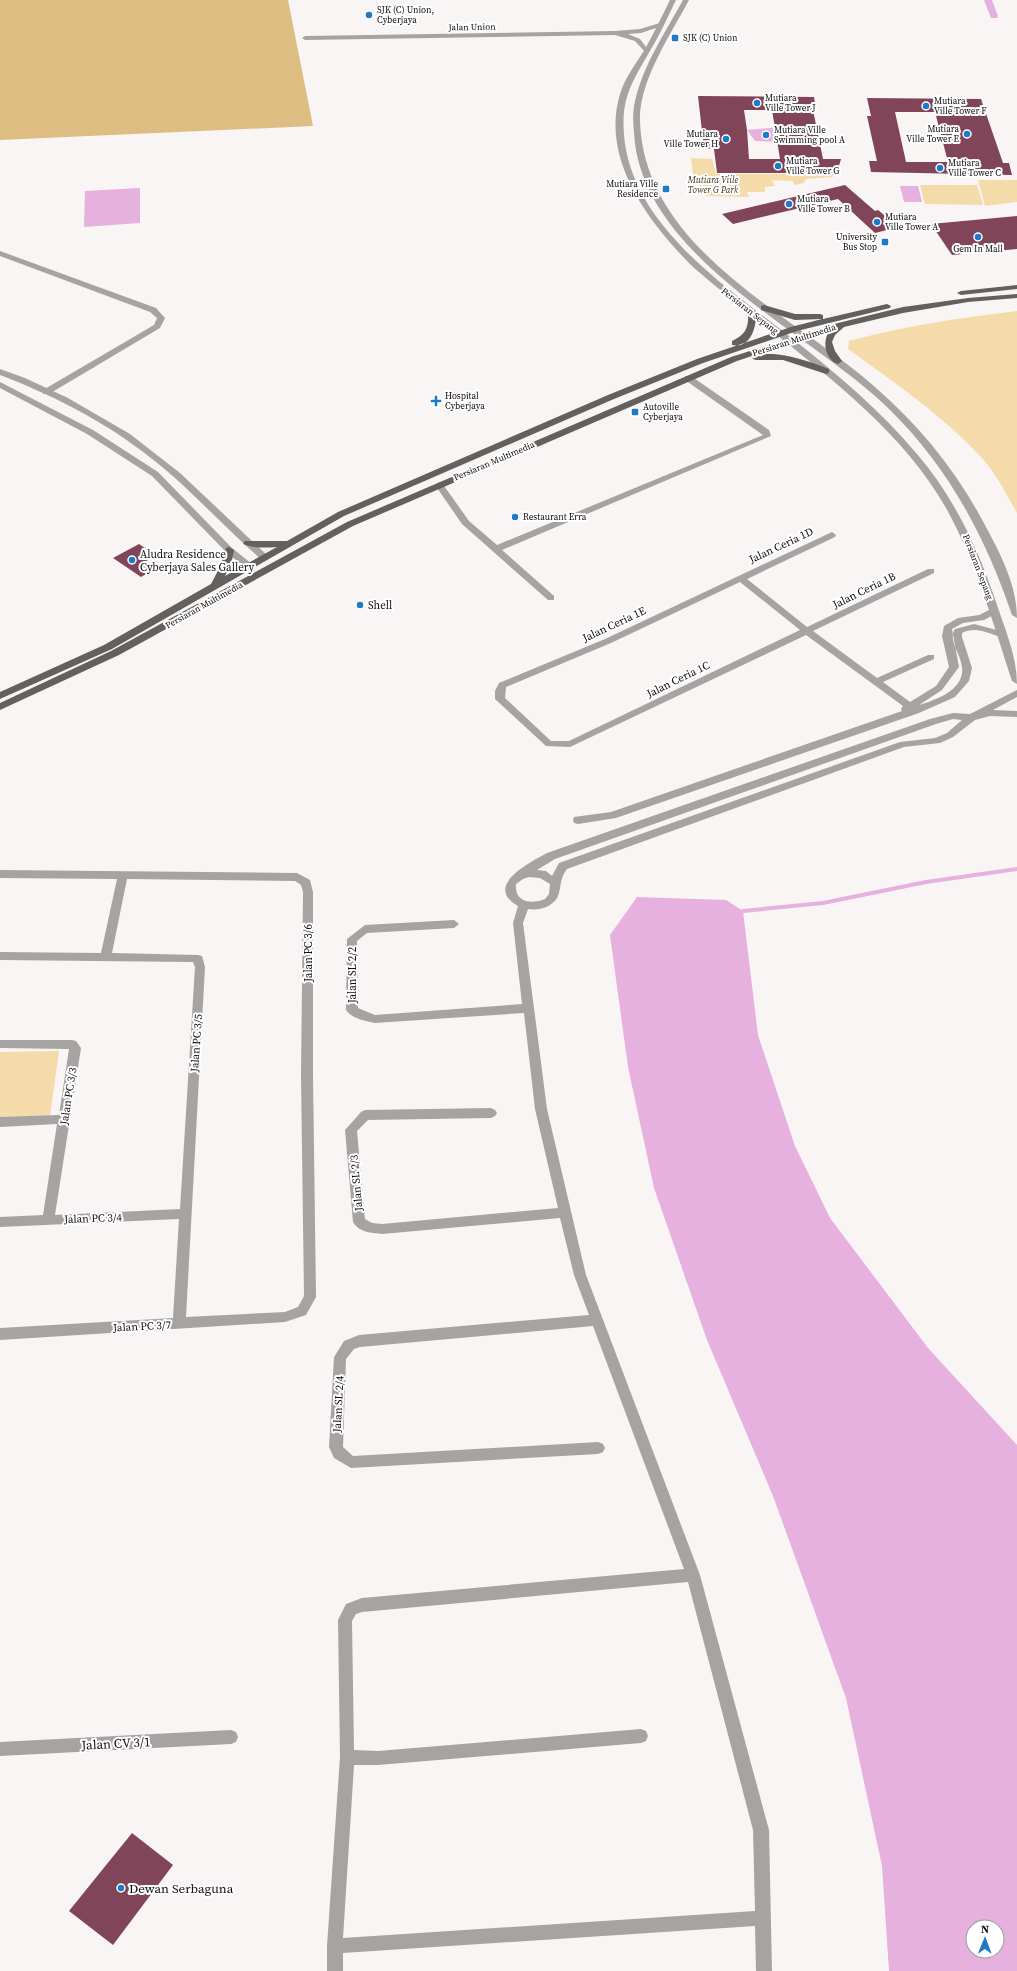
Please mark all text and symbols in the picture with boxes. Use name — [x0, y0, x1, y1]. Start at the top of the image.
place label: SJK (C) Union, Cyberjaya — [377, 4, 434, 26]
marker: SJK (C) Union, Cyberjaya — [364, 10, 374, 20]
street label: Jalan Union — [447, 21, 496, 33]
place label: SJK (C) Union — [683, 32, 738, 44]
marker: SJK (C) Union — [670, 33, 680, 43]
place label: Mutiara Ville Tower J — [765, 92, 816, 114]
place label: Mutiara Ville Tower F — [934, 95, 987, 117]
marker: Mutiara Ville Tower J — [752, 98, 762, 108]
marker: Mutiara Ville Tower F — [921, 101, 931, 111]
place label: Mutiara Ville Tower E — [906, 123, 960, 145]
place label: Mutiara Ville Swimming pool A — [774, 124, 845, 146]
place label: Mutiara Ville Tower H — [664, 128, 718, 150]
marker: Mutiara Ville Tower E — [962, 129, 972, 139]
marker: Mutiara Ville Swimming pool A — [761, 130, 771, 140]
marker: Mutiara Ville Tower H — [721, 134, 731, 144]
place label: Mutiara Ville Tower G — [786, 155, 839, 177]
place label: Mutiara Ville Tower C — [948, 157, 1001, 179]
marker: Mutiara Ville Tower G — [773, 161, 783, 171]
marker: Mutiara Ville Tower C — [935, 163, 945, 173]
park label: Mutiara Viile Tower G Park — [687, 174, 739, 196]
place label: Mutiara Ville Residence — [606, 178, 658, 200]
marker: Mutiara Ville Residence — [661, 184, 671, 194]
place label: Mutiara Ville Tower B — [797, 193, 850, 215]
marker: Mutiara Ville Tower B — [784, 199, 794, 209]
place label: Mutiara Ville Tower A — [885, 211, 938, 233]
marker: Mutiara Ville Tower A — [872, 217, 882, 227]
place label: University Bus Stop — [836, 231, 877, 253]
marker: Gem In Mall — [973, 232, 983, 242]
marker: University Bus Stop — [880, 237, 890, 247]
place label: Gem In Mall — [953, 243, 1003, 255]
street label: Persiaran Sepang — [719, 285, 781, 337]
street label: Persiaran Multimedia — [751, 321, 838, 359]
place label: Hospital Cyberjaya — [445, 390, 485, 412]
marker: Hospital Cyberjaya — [430, 395, 442, 407]
place label: Autoville Cyberjaya — [643, 401, 683, 423]
marker: Autoville Cyberjaya — [630, 407, 640, 417]
street label: Persiaran Multimedia — [452, 438, 537, 483]
place label: Restaurant Erra — [523, 511, 587, 523]
marker: Restaurant Erra — [510, 512, 520, 522]
street label: Jalan Ceria 1D — [746, 524, 816, 567]
street label: Persiaran Sepang — [960, 532, 996, 602]
place label: Aludra Residence Cyberjaya Sales Gallery — [140, 547, 255, 575]
marker: Aludra Residence Cyberjaya Sales Gallery — [127, 555, 137, 565]
street label: Jalan Ceria 1B — [829, 569, 898, 613]
street label: Persiaran Multimedia — [163, 578, 245, 631]
place label: Shell — [368, 598, 392, 613]
marker: Shell — [355, 600, 365, 610]
street label: Jalan Ceria 1E — [579, 603, 649, 646]
street label: Jalan Ceria 1C — [643, 658, 712, 702]
street label: Jalan PC 3/6 — [301, 924, 316, 983]
street label: Jalan SL 2/2 — [345, 946, 360, 1004]
street label: Jalan PC 3/5 — [187, 1013, 206, 1073]
street label: Jalan PC 3/3 — [56, 1066, 81, 1127]
street label: Jalan SL 2/3 — [347, 1154, 367, 1213]
street label: Jalan PC 3/4 — [63, 1210, 123, 1227]
street label: Jalan PC 3/7 — [112, 1317, 172, 1336]
street label: Jalan SL 2/4 — [329, 1375, 347, 1434]
street label: Jalan CV 3/1 — [80, 1733, 151, 1754]
place label: Dewan Serbaguna — [129, 1880, 234, 1897]
marker: Dewan Serbaguna — [116, 1883, 126, 1893]
north arrow — [965, 1919, 1005, 1959]
text: N — [981, 1922, 989, 1937]

